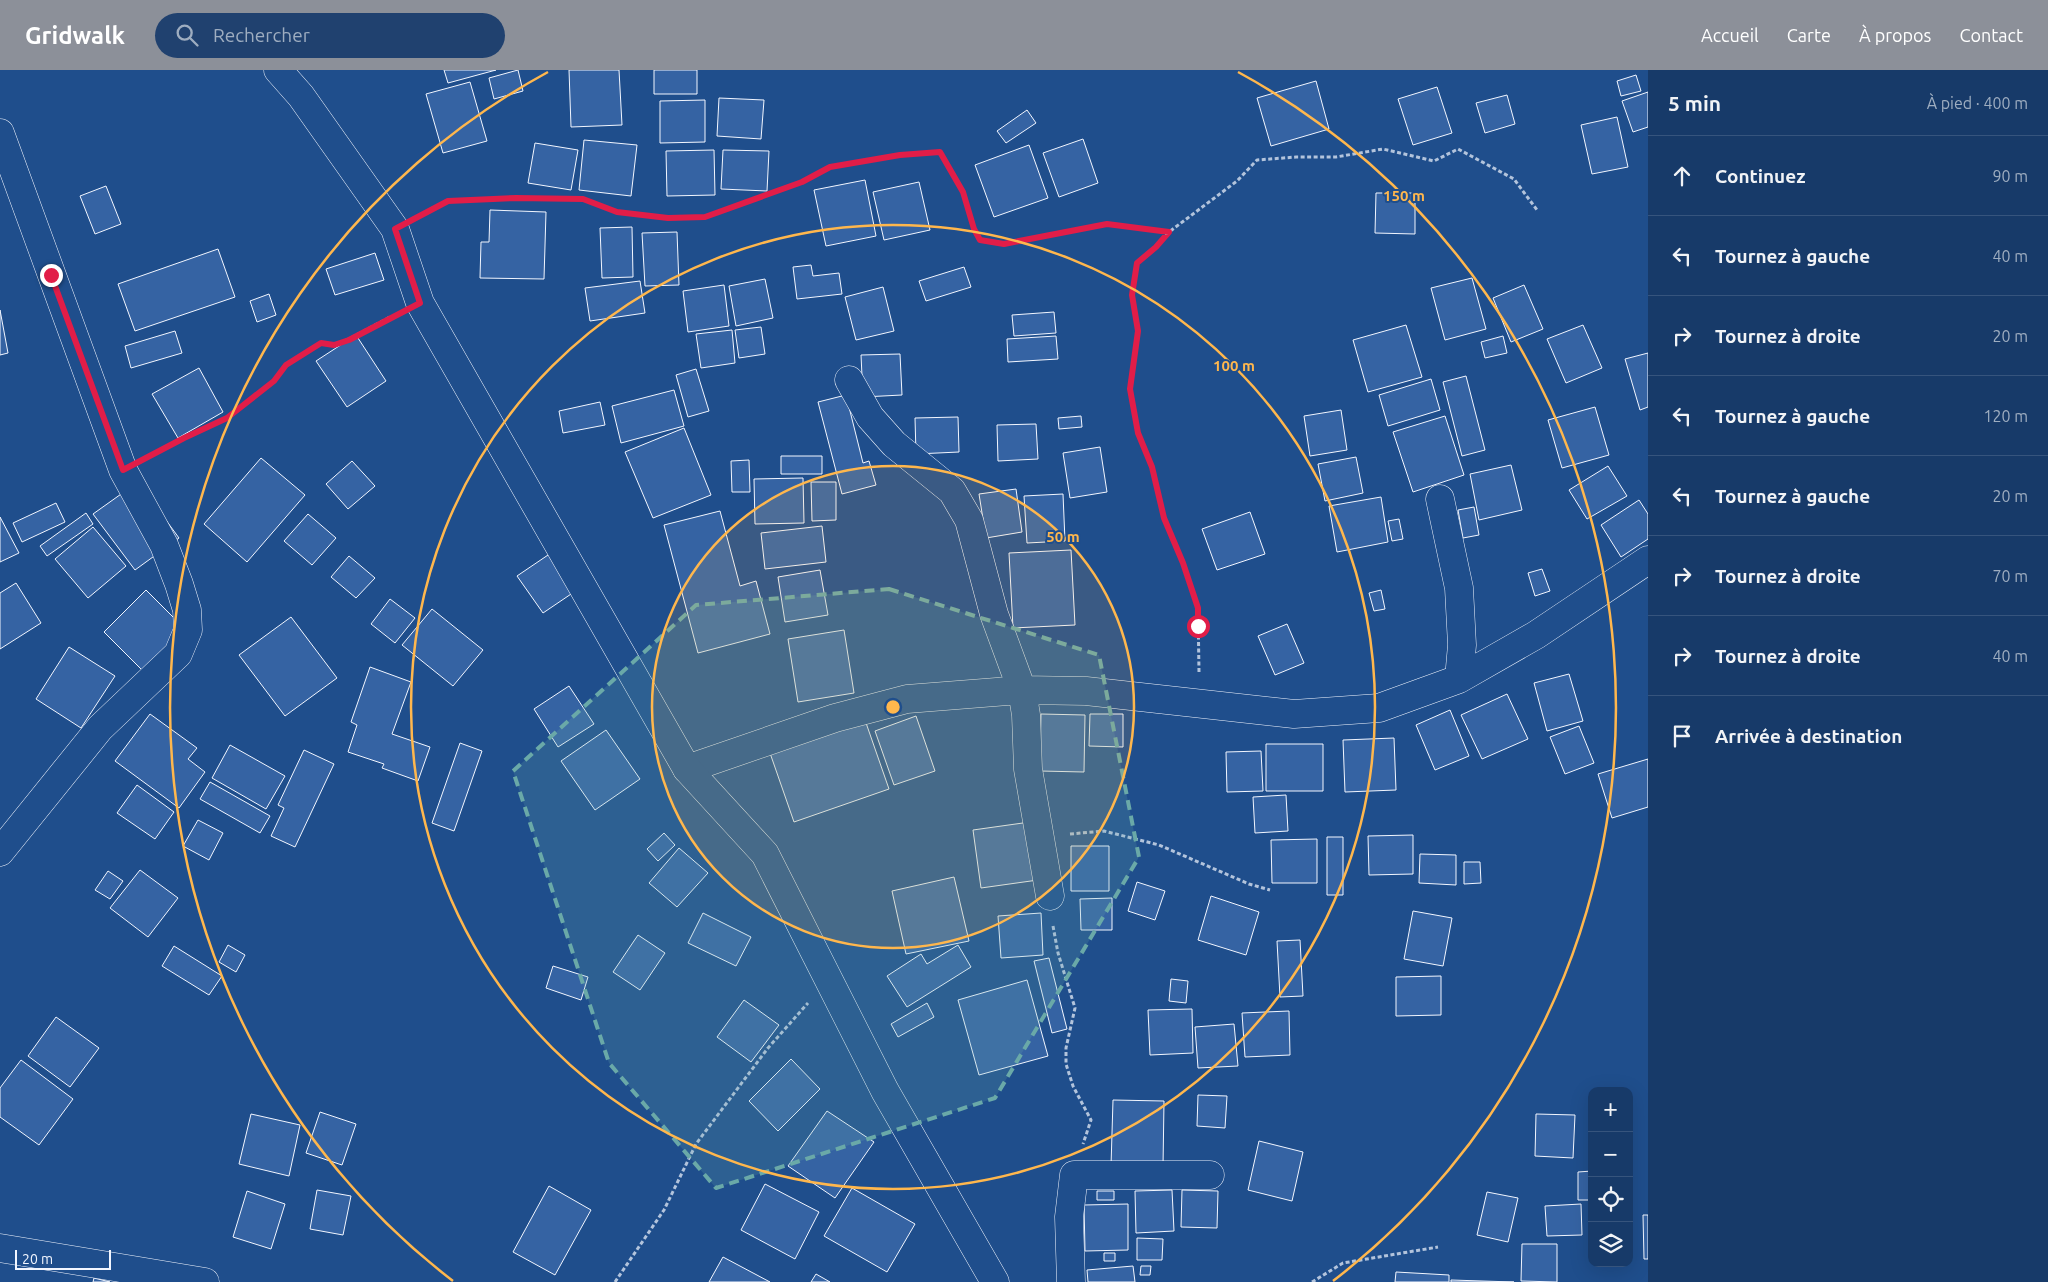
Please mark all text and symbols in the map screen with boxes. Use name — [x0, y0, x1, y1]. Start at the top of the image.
search box — [155, 13, 505, 58]
icon: search — [173, 21, 201, 49]
text: Gridwalk — [25, 22, 125, 49]
text: Rechercher — [213, 24, 310, 46]
text: Accueil — [1701, 25, 1759, 45]
text: Carte — [1787, 25, 1831, 45]
text: À propos — [1859, 25, 1931, 45]
text: Contact — [1959, 25, 2023, 45]
text: 5 min — [1668, 91, 1721, 115]
text: À pied · 400 m — [1927, 94, 2028, 112]
icon: ahead — [1668, 162, 1696, 190]
text: Continuez — [1715, 165, 1805, 187]
text: 90 m — [1992, 167, 2028, 185]
text: 150 m — [1383, 187, 1425, 204]
icon: left — [1668, 242, 1696, 270]
text: Tournez à gauche — [1715, 245, 1870, 267]
text: 40 m — [1992, 247, 2028, 265]
route end — [40, 264, 63, 287]
icon: right — [1668, 322, 1696, 350]
text: Tournez à droite — [1715, 325, 1861, 347]
text: 20 m — [1992, 327, 2028, 345]
text: 100 m — [1213, 357, 1255, 374]
icon: left — [1668, 402, 1696, 430]
text: Tournez à gauche — [1715, 405, 1870, 427]
text: 120 m — [1983, 407, 2028, 425]
icon: left — [1668, 482, 1696, 510]
text: Tournez à gauche — [1715, 485, 1870, 507]
text: 20 m — [1992, 487, 2028, 505]
text: 50 m — [1046, 528, 1080, 545]
icon: right — [1668, 562, 1696, 590]
text: Tournez à droite — [1715, 565, 1861, 587]
text: 70 m — [1992, 567, 2028, 585]
route start — [1187, 615, 1210, 638]
icon: right — [1668, 642, 1696, 670]
text: Tournez à droite — [1715, 645, 1861, 667]
text: 40 m — [1992, 647, 2028, 665]
centre of rings — [884, 698, 902, 716]
icon: arrive — [1668, 722, 1696, 750]
text: Arrivée à destination — [1715, 725, 1902, 747]
map controls — [1588, 1087, 1633, 1267]
button: + — [1588, 1087, 1633, 1132]
button: − — [1588, 1132, 1633, 1177]
button: locate — [1588, 1177, 1633, 1222]
button: layers — [1588, 1222, 1633, 1267]
scale bar — [15, 1247, 111, 1270]
text: 20 m — [22, 1251, 53, 1267]

